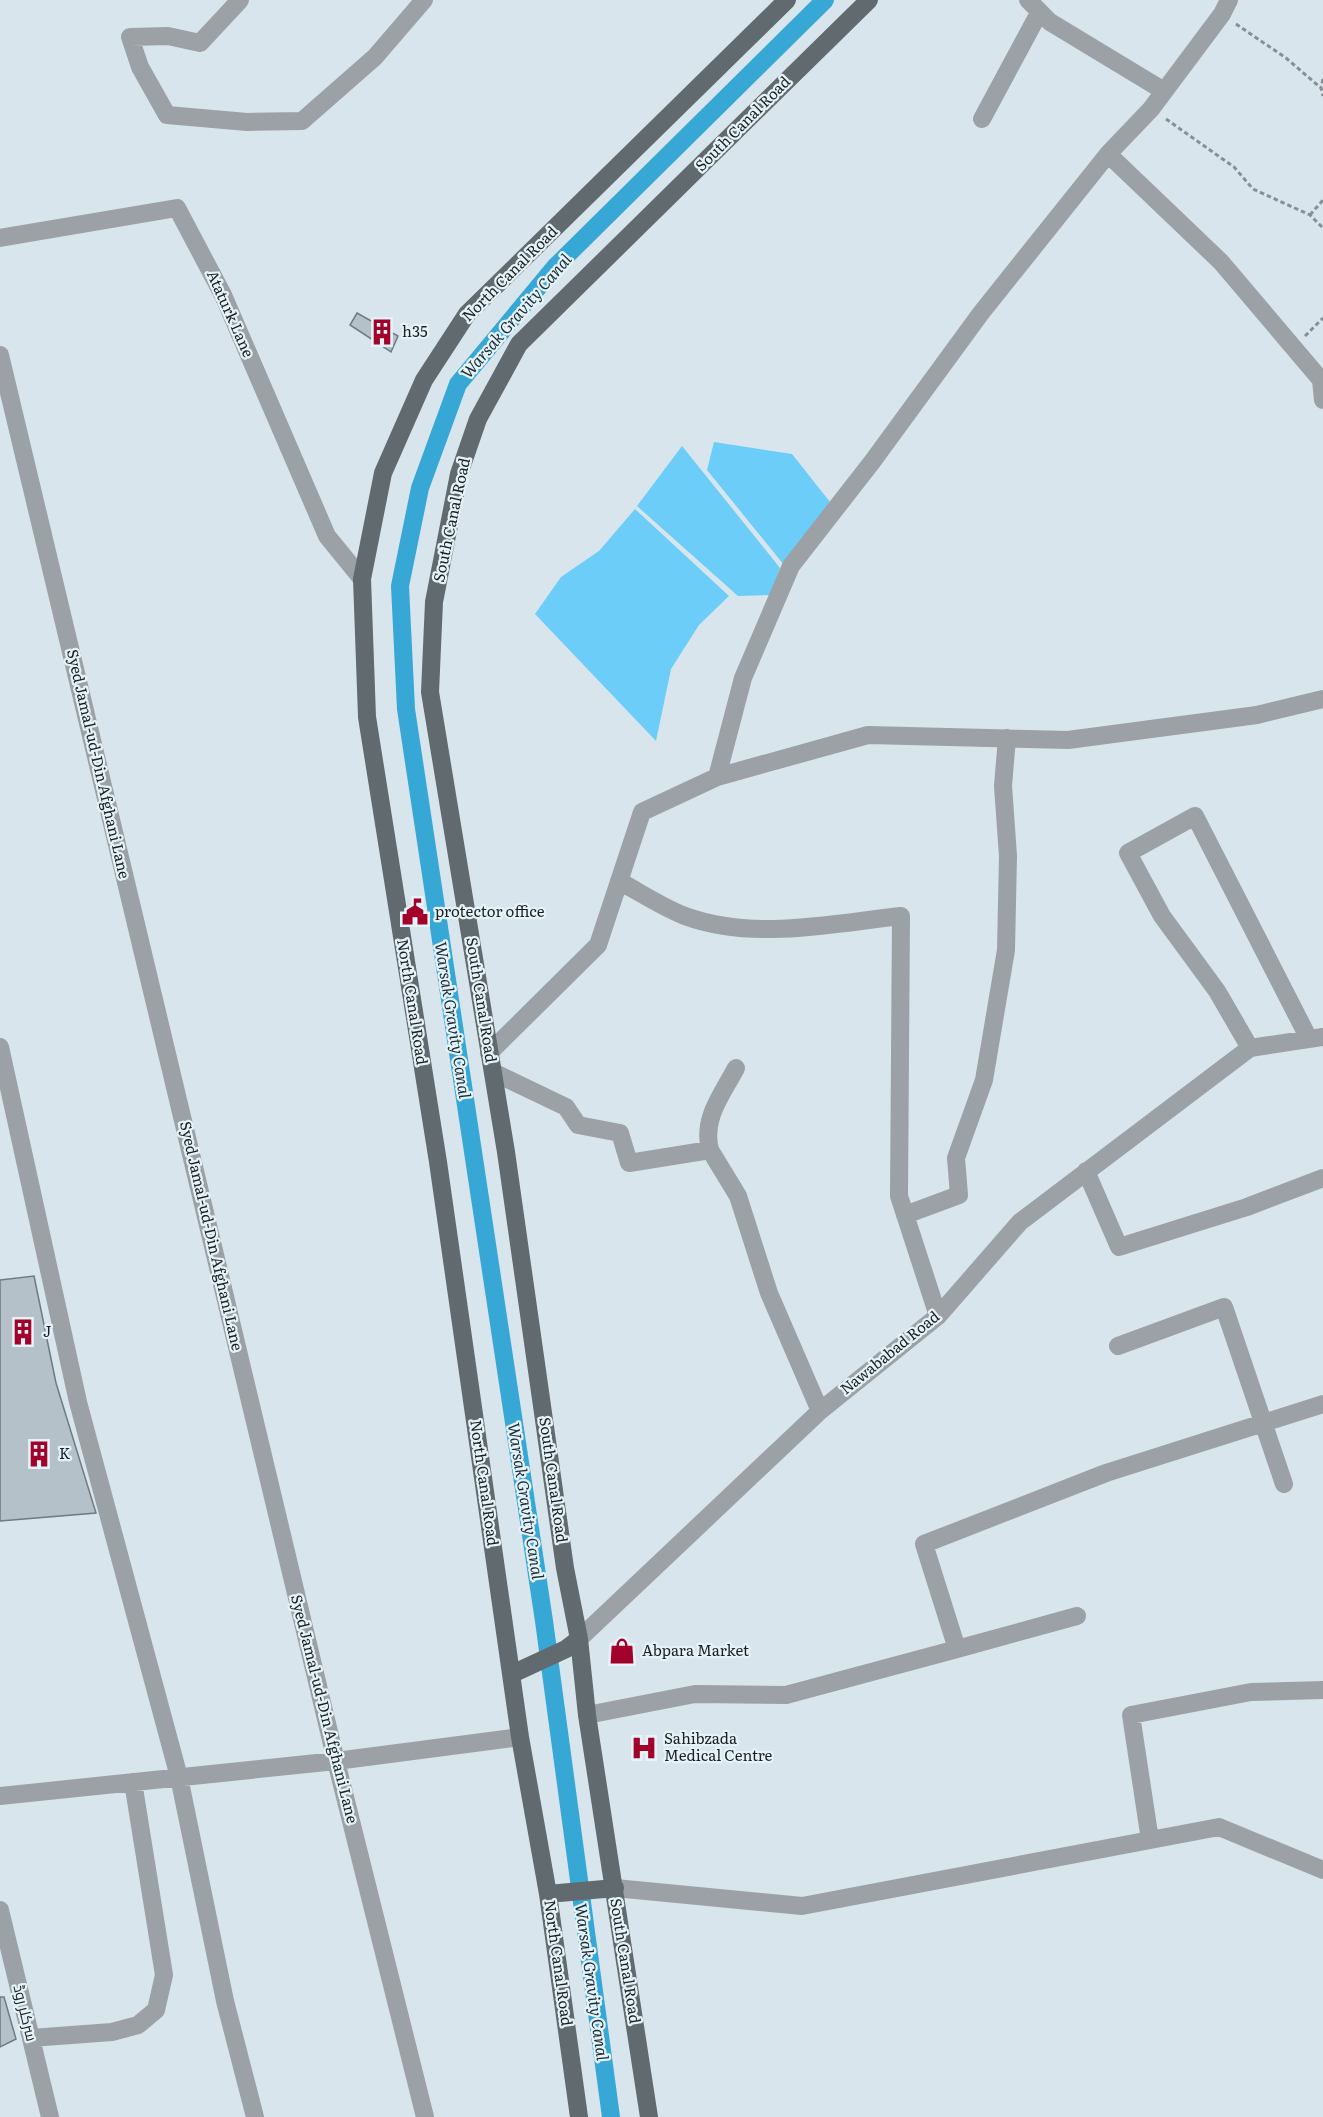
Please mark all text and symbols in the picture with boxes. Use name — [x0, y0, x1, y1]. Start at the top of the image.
street label: South Canal Road — [689, 70, 795, 176]
street label: North Canal Road — [456, 220, 562, 326]
water label: Warsak Gravity Canal — [454, 247, 577, 383]
street label: Ataturk Lane — [202, 266, 261, 361]
building icon: h35 — [367, 317, 397, 347]
place label: h35 — [402, 319, 428, 342]
street label: South Canal Road — [426, 455, 475, 584]
street label: Syed Jamal-ud-Din Afghani Lane — [62, 647, 137, 881]
public building icon: protector office — [400, 897, 430, 927]
place label: protector office — [435, 899, 545, 922]
street label: South Canal Road — [461, 936, 504, 1064]
street label: North Canal Road — [392, 937, 435, 1066]
water label: Warsak Gravity Canal — [430, 940, 478, 1100]
street label: Syed Jamal-ud-Din Afghani Lane — [175, 1119, 250, 1353]
street label: Nawababad Road — [834, 1304, 944, 1399]
building icon: J — [8, 1317, 38, 1347]
place label: J — [43, 1319, 51, 1342]
street label: South Canal Road — [534, 1416, 575, 1544]
street label: North Canal Road — [465, 1418, 506, 1547]
water label: Warsak Gravity Canal — [503, 1421, 551, 1581]
building icon: K — [24, 1439, 54, 1469]
place label: K — [59, 1441, 71, 1464]
street label: Syed Jamal-ud-Din Afghani Lane — [286, 1592, 365, 1826]
shop icon: Abpara Market — [607, 1636, 637, 1666]
place label: Abpara Market — [642, 1638, 749, 1661]
place label: Sahibzada Medical Centre — [664, 1726, 773, 1766]
hospital icon: Sahibzada Medical Centre — [629, 1733, 659, 1763]
street label: South Canal Road — [605, 1897, 648, 2025]
street label: North Canal Road — [539, 1898, 580, 2027]
water label: Warsak Gravity Canal — [570, 1902, 616, 2063]
street label: سرکلر روڈ — [8, 1982, 45, 2043]

